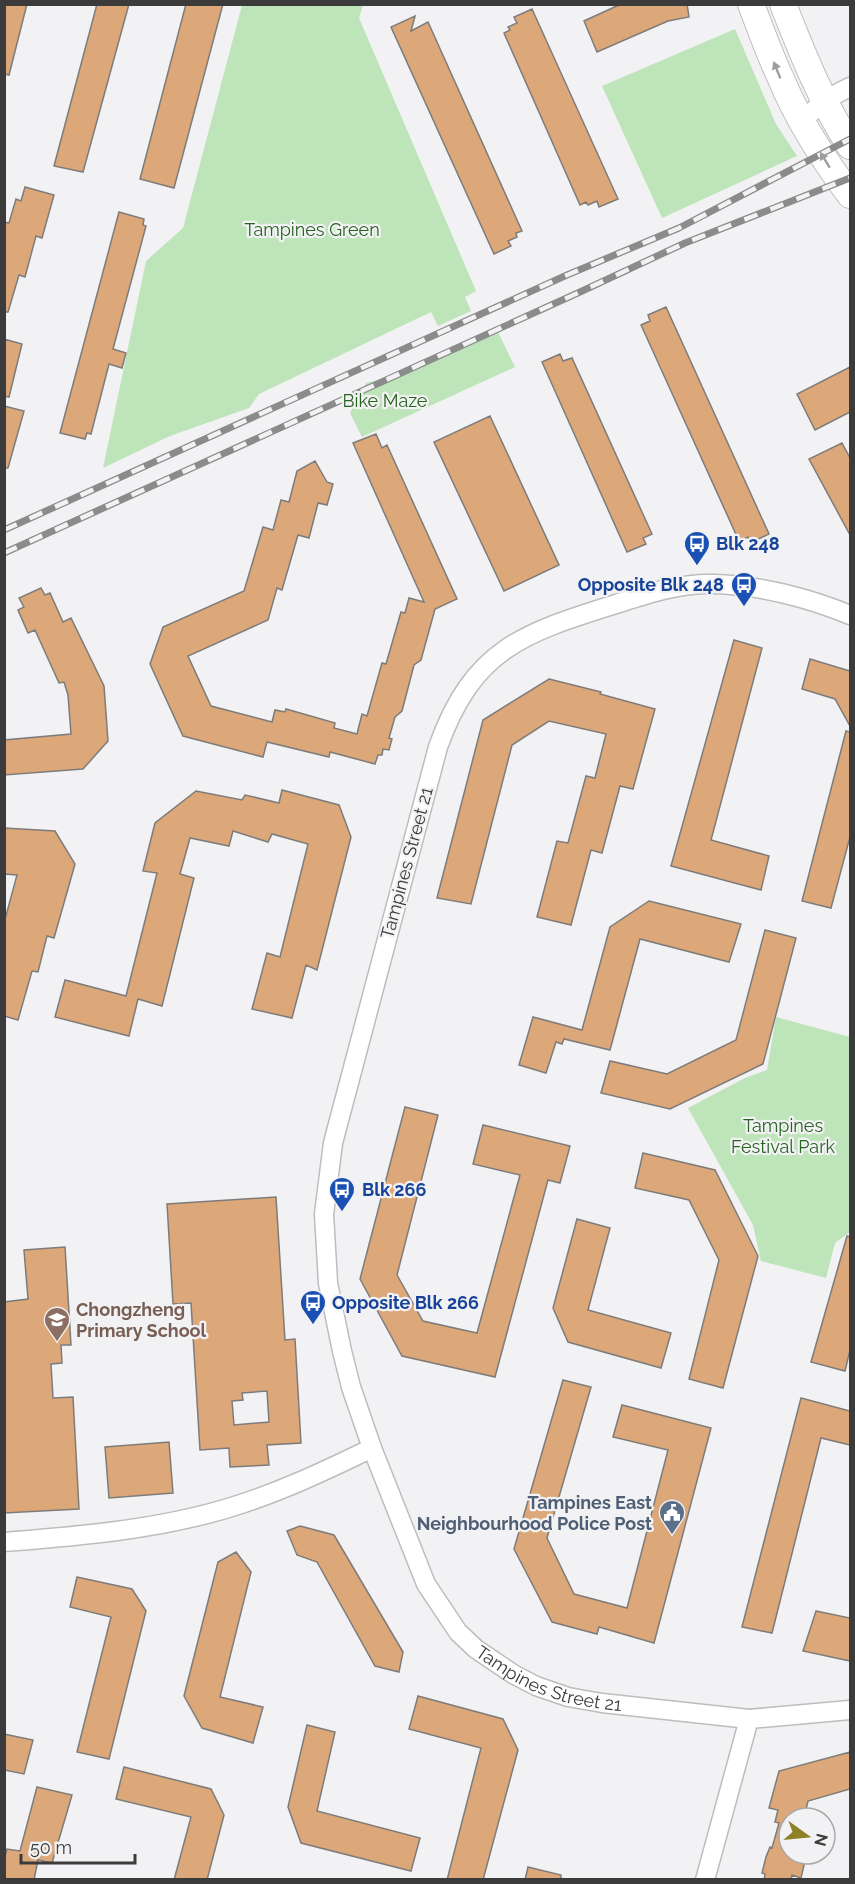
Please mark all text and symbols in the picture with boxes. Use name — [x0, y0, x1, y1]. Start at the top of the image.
one-way arrow — [772, 61, 781, 79]
one-way arrow — [820, 152, 831, 168]
park label: Tampines Green — [244, 219, 380, 240]
park label: Bike Maze — [343, 390, 428, 411]
bus stop icon: Blk 248 — [682, 529, 712, 567]
place label: Blk 248 — [716, 533, 780, 554]
bus stop icon: Opposite Blk 248 — [729, 570, 759, 608]
place label: Opposite Blk 248 — [578, 574, 724, 595]
street label: Tampines Street 21 — [376, 784, 437, 941]
park label: Tampines Festival Park — [731, 1115, 836, 1157]
bus stop icon: Blk 266 — [327, 1175, 357, 1213]
place label: Blk 266 — [362, 1179, 426, 1200]
bus stop icon: Opposite Blk 266 — [298, 1288, 328, 1326]
place label: Opposite Blk 266 — [332, 1292, 479, 1313]
place label: Chongzheng Primary School — [76, 1299, 206, 1341]
school or university icon: Chongzheng Primary School — [42, 1305, 72, 1343]
place label: Tampines East Neighbourhood Police Post — [417, 1492, 652, 1534]
public building icon: Tampines East Neighbourhood Police Post — [657, 1498, 687, 1536]
street label: Tampines Street 21 — [472, 1641, 623, 1715]
north arrow — [777, 1806, 837, 1866]
scale bar — [21, 1827, 135, 1865]
text: N — [810, 1831, 832, 1848]
text: 50 m — [30, 1837, 72, 1858]

